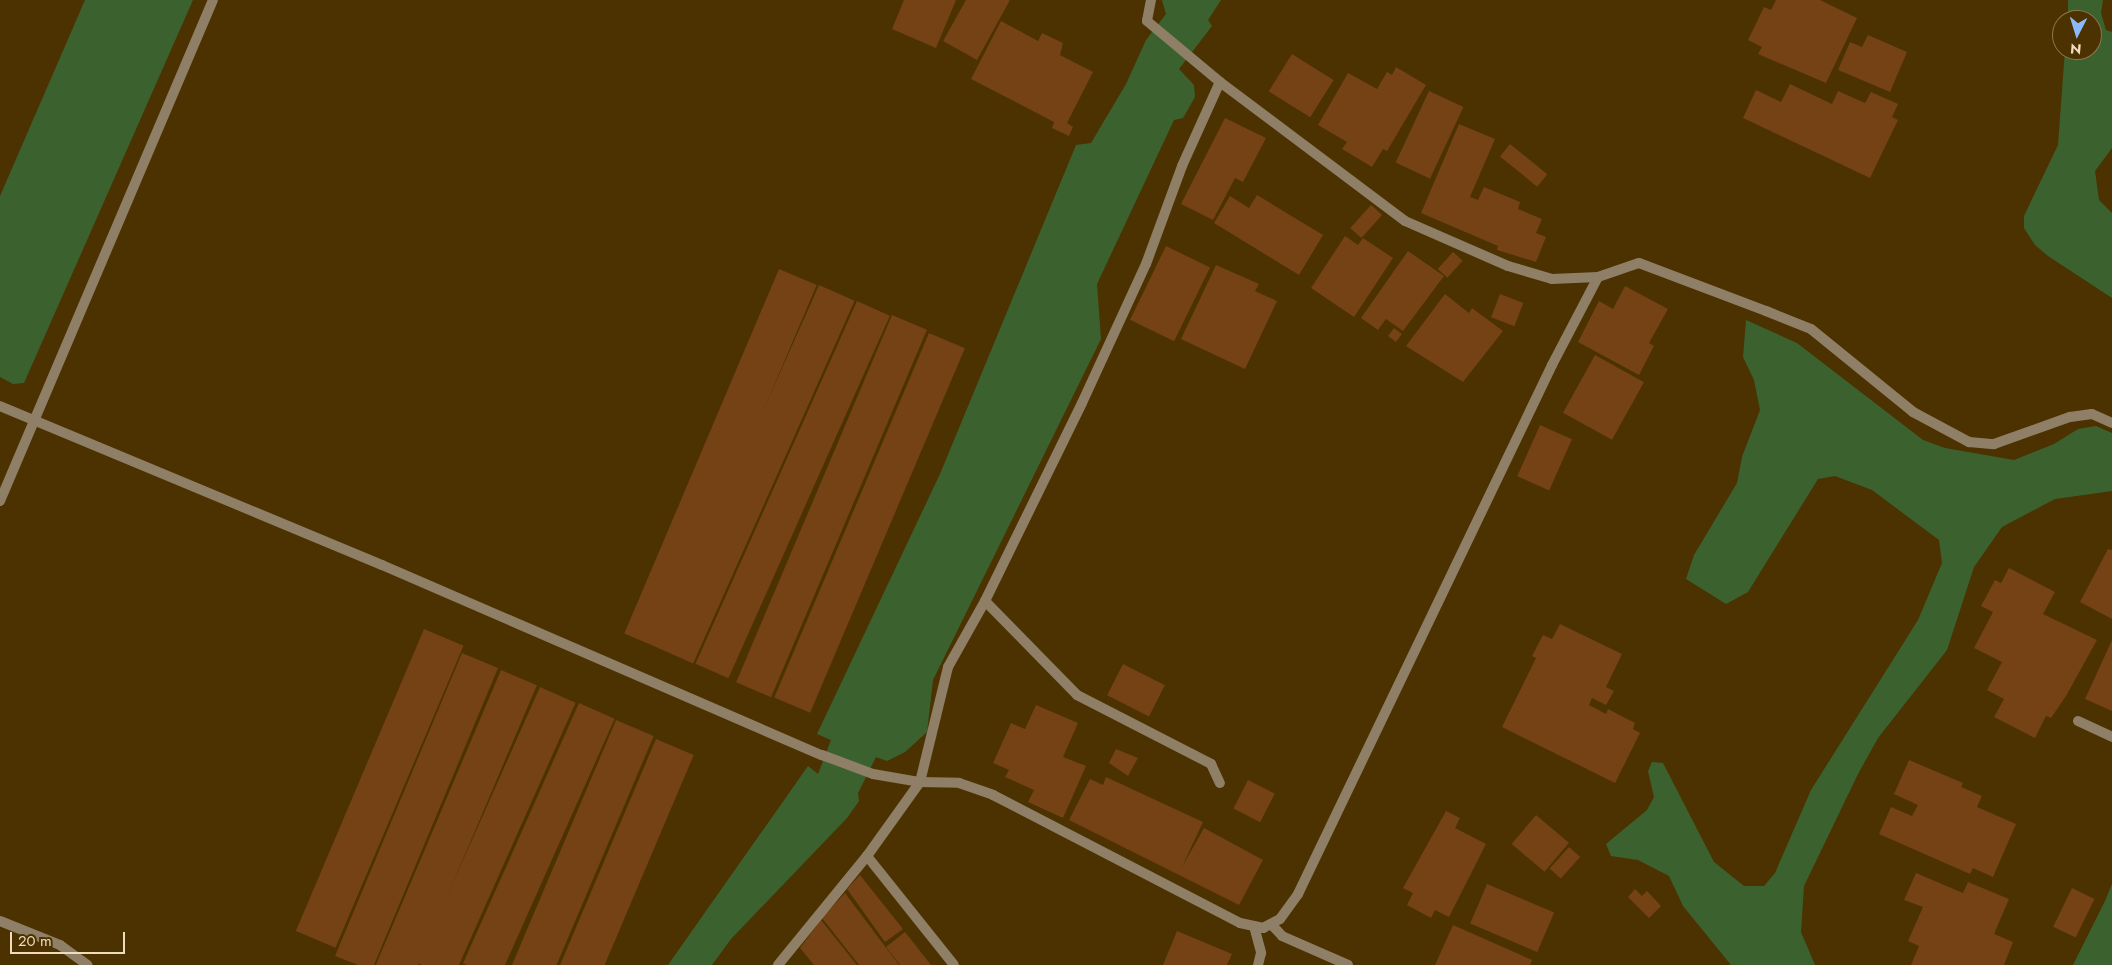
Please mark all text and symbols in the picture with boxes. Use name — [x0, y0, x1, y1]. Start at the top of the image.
north arrow — [2052, 10, 2102, 60]
text: N — [2069, 38, 2082, 59]
scale bar — [12, 922, 128, 954]
text: 20 m — [18, 930, 52, 952]

